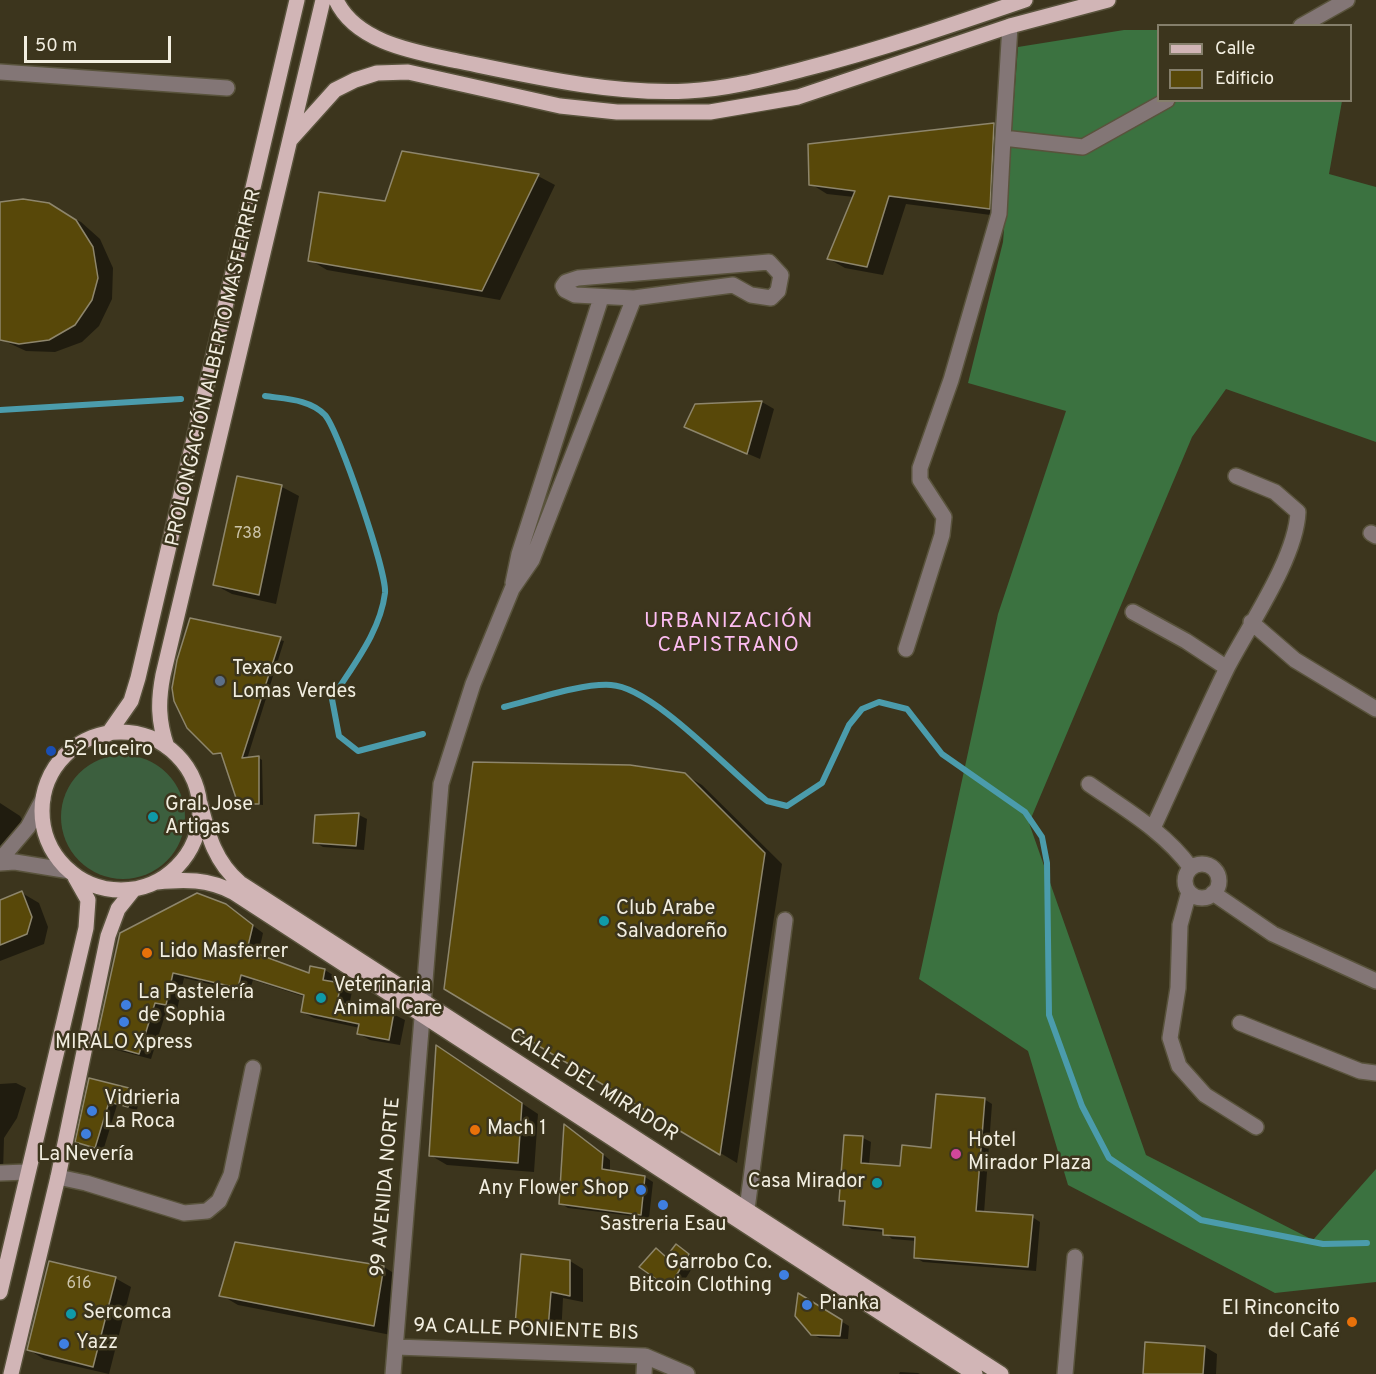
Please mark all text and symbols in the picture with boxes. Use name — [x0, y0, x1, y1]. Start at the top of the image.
scale bar — [27, 24, 174, 62]
legend — [1157, 24, 1352, 102]
text: 50 m — [35, 35, 77, 58]
text: Calle — [1215, 38, 1255, 61]
text: Edificio — [1215, 68, 1274, 91]
street label: PROLONGACIÓN ALBERTO MASFERRER — [162, 187, 268, 549]
house number: 738 — [234, 525, 262, 545]
district label: URBANIZACIÓN CAPISTRANO — [644, 610, 814, 660]
place label: Texaco Lomas Verdes — [232, 658, 356, 705]
marker: Texaco Lomas Verdes — [213, 674, 227, 688]
place label: 52 luceiro — [63, 739, 153, 763]
marker: 52 luceiro — [44, 744, 58, 758]
place label: Gral. Jose Artigas — [165, 794, 253, 841]
marker: Gral. Jose Artigas — [146, 810, 160, 824]
place label: Club Arabe Salvadoreño — [616, 898, 727, 945]
marker: Club Arabe Salvadoreño — [597, 914, 611, 928]
place label: Lido Masferrer — [159, 941, 288, 965]
marker: Lido Masferrer — [140, 946, 154, 960]
place label: Veterinaria Animal Care — [333, 975, 442, 1022]
place label: La Pastelería de Sophia — [138, 982, 254, 1029]
marker: Veterinaria Animal Care — [314, 991, 328, 1005]
marker: La Pastelería de Sophia — [119, 998, 133, 1012]
marker: MIRALO Xpress — [117, 1015, 131, 1029]
street label: CALLE DEL MIRADOR — [504, 1024, 682, 1148]
place label: MIRALO Xpress — [55, 1032, 193, 1056]
place label: Vidrieria La Roca — [104, 1088, 180, 1135]
street label: 99 AVENIDA NORTE — [367, 1096, 407, 1278]
marker: Vidrieria La Roca — [85, 1104, 99, 1118]
place label: Mach 1 — [487, 1118, 547, 1142]
marker: Mach 1 — [468, 1123, 482, 1137]
marker: La Nevería — [79, 1127, 93, 1141]
place label: Hotel Mirador Plaza — [968, 1130, 1091, 1177]
place label: La Nevería — [38, 1144, 134, 1168]
marker: Hotel Mirador Plaza — [949, 1147, 963, 1161]
place label: Casa Mirador — [748, 1171, 865, 1195]
marker: Casa Mirador — [870, 1176, 884, 1190]
place label: Any Flower Shop — [478, 1178, 629, 1202]
marker: Any Flower Shop — [634, 1183, 648, 1197]
marker: Sastreria Esau — [656, 1198, 670, 1212]
place label: Sastreria Esau — [599, 1214, 727, 1238]
place label: Garrobo Co. Bitcoin Clothing — [629, 1252, 772, 1299]
marker: Garrobo Co. Bitcoin Clothing — [777, 1268, 791, 1282]
house number: 616 — [66, 1275, 92, 1295]
place label: Pianka — [819, 1293, 879, 1317]
marker: Pianka — [800, 1298, 814, 1312]
place label: El Rinconcito del Café — [1222, 1298, 1340, 1345]
place label: Sercomca — [83, 1302, 172, 1326]
marker: Sercomca — [64, 1307, 78, 1321]
street label: 9A CALLE PONIENTE BIS — [413, 1315, 639, 1347]
marker: El Rinconcito del Café — [1345, 1315, 1359, 1329]
place label: Yazz — [76, 1332, 118, 1356]
marker: Yazz — [57, 1337, 71, 1351]

